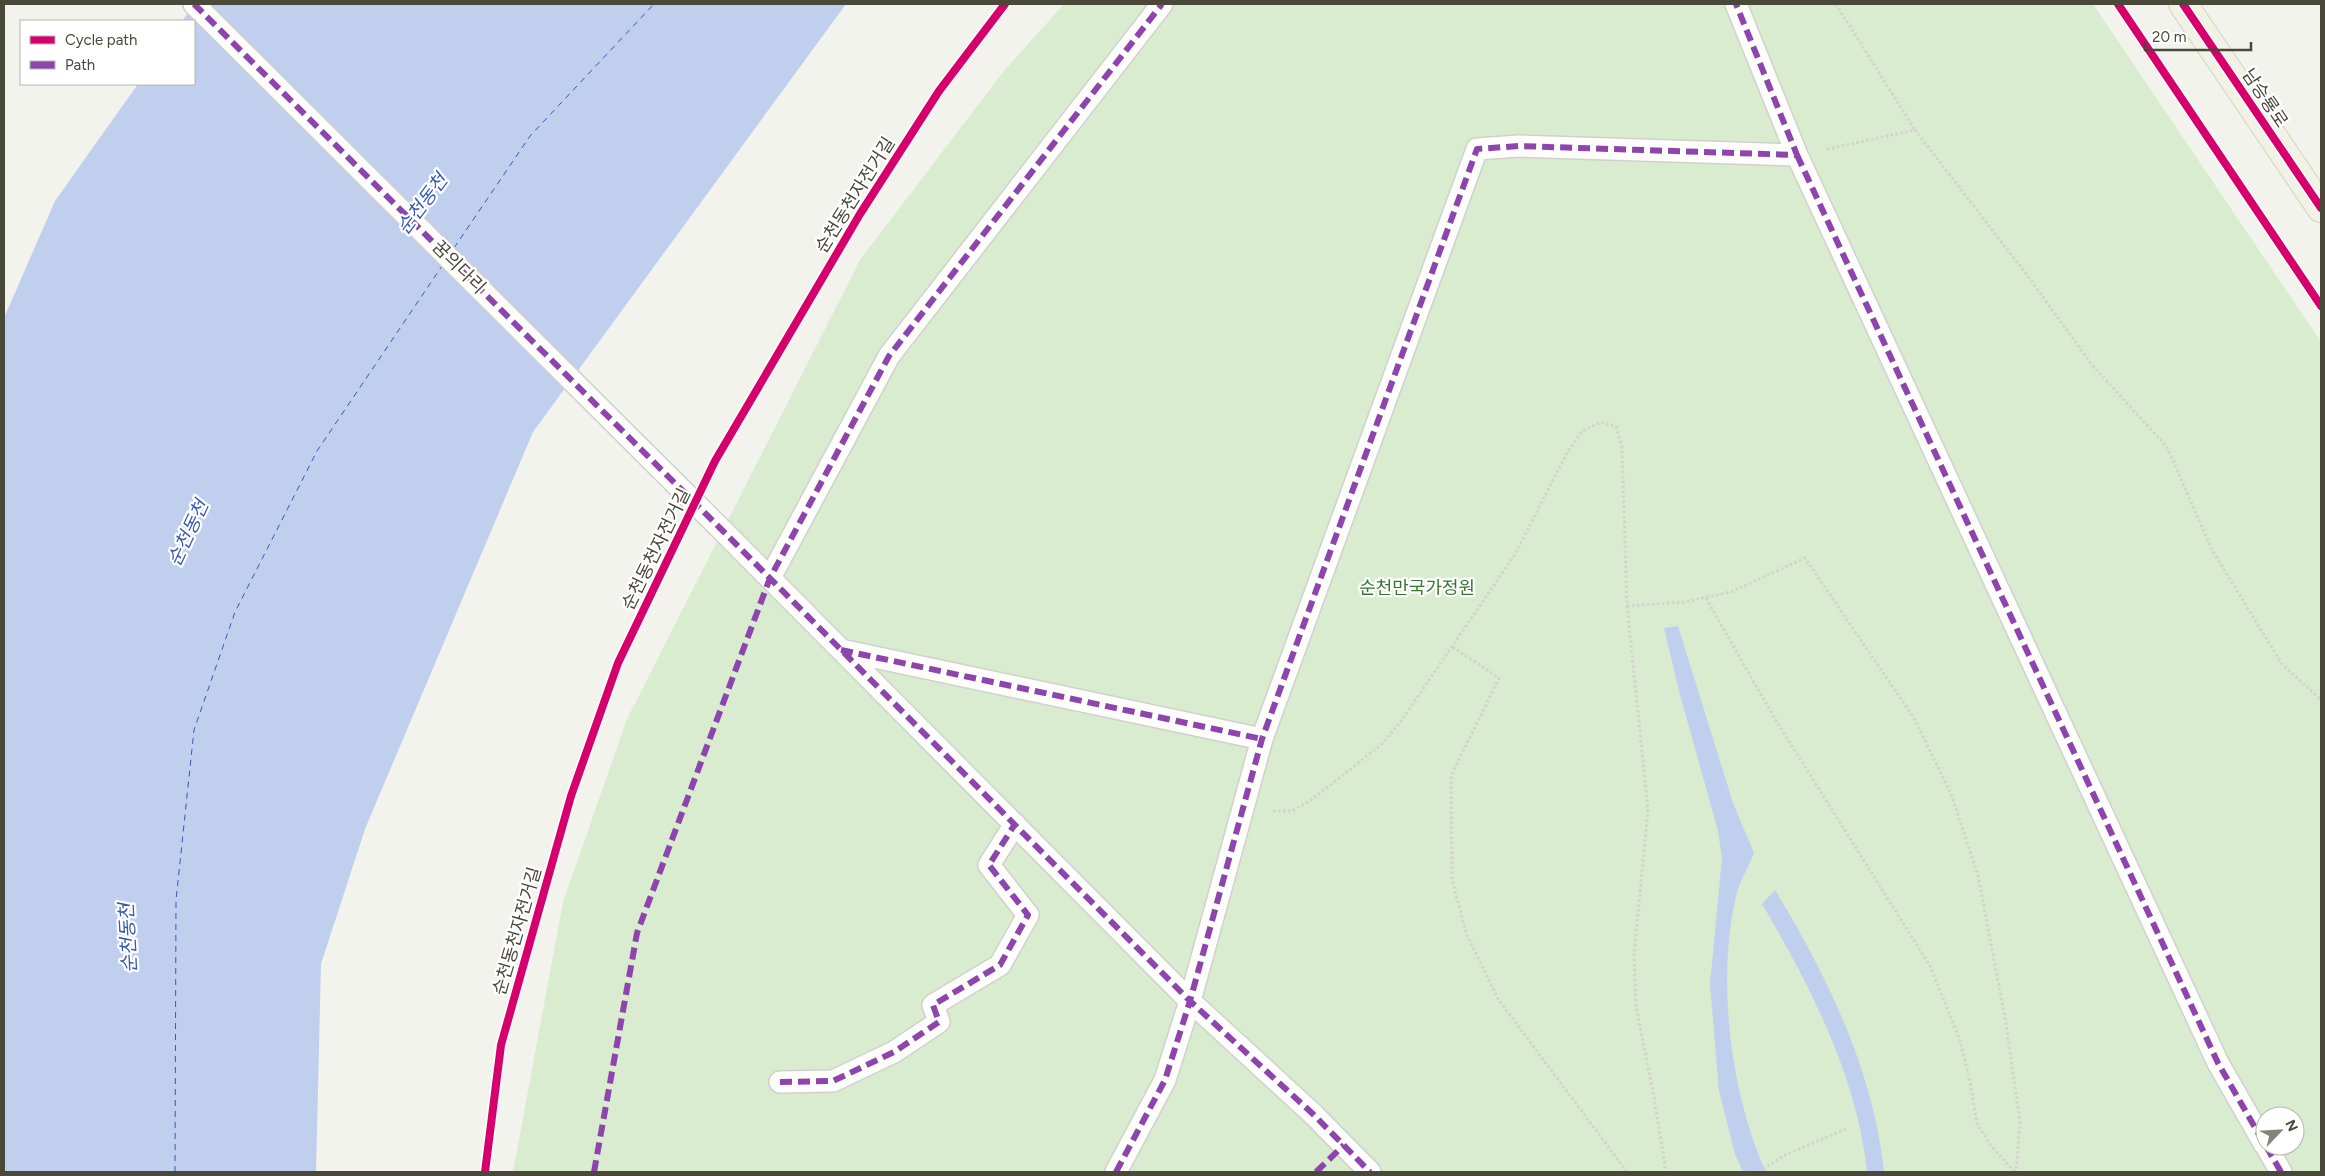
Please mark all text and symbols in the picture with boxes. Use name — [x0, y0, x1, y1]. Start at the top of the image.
legend — [20, 20, 195, 85]
scale bar — [2145, 20, 2251, 52]
text: 20 m — [2152, 28, 2186, 46]
text: Cycle path — [65, 31, 137, 49]
text: Path — [65, 56, 95, 74]
street label: 남승룡로 — [2237, 64, 2293, 132]
street label: 순천동천자전거길 — [811, 133, 899, 257]
water label: 순천동천 — [392, 168, 453, 239]
street label: 꿈의다리 — [428, 236, 490, 298]
street label: 순천동천자전거길 — [617, 485, 695, 613]
water label: 순천동천 — [163, 495, 214, 570]
park label: 순천만국가정원 — [1359, 577, 1475, 599]
street label: 순천동천자전거길 — [488, 864, 546, 998]
water label: 순천동천 — [115, 901, 141, 974]
north arrow — [2255, 1106, 2305, 1156]
text: N — [2281, 1117, 2301, 1134]

